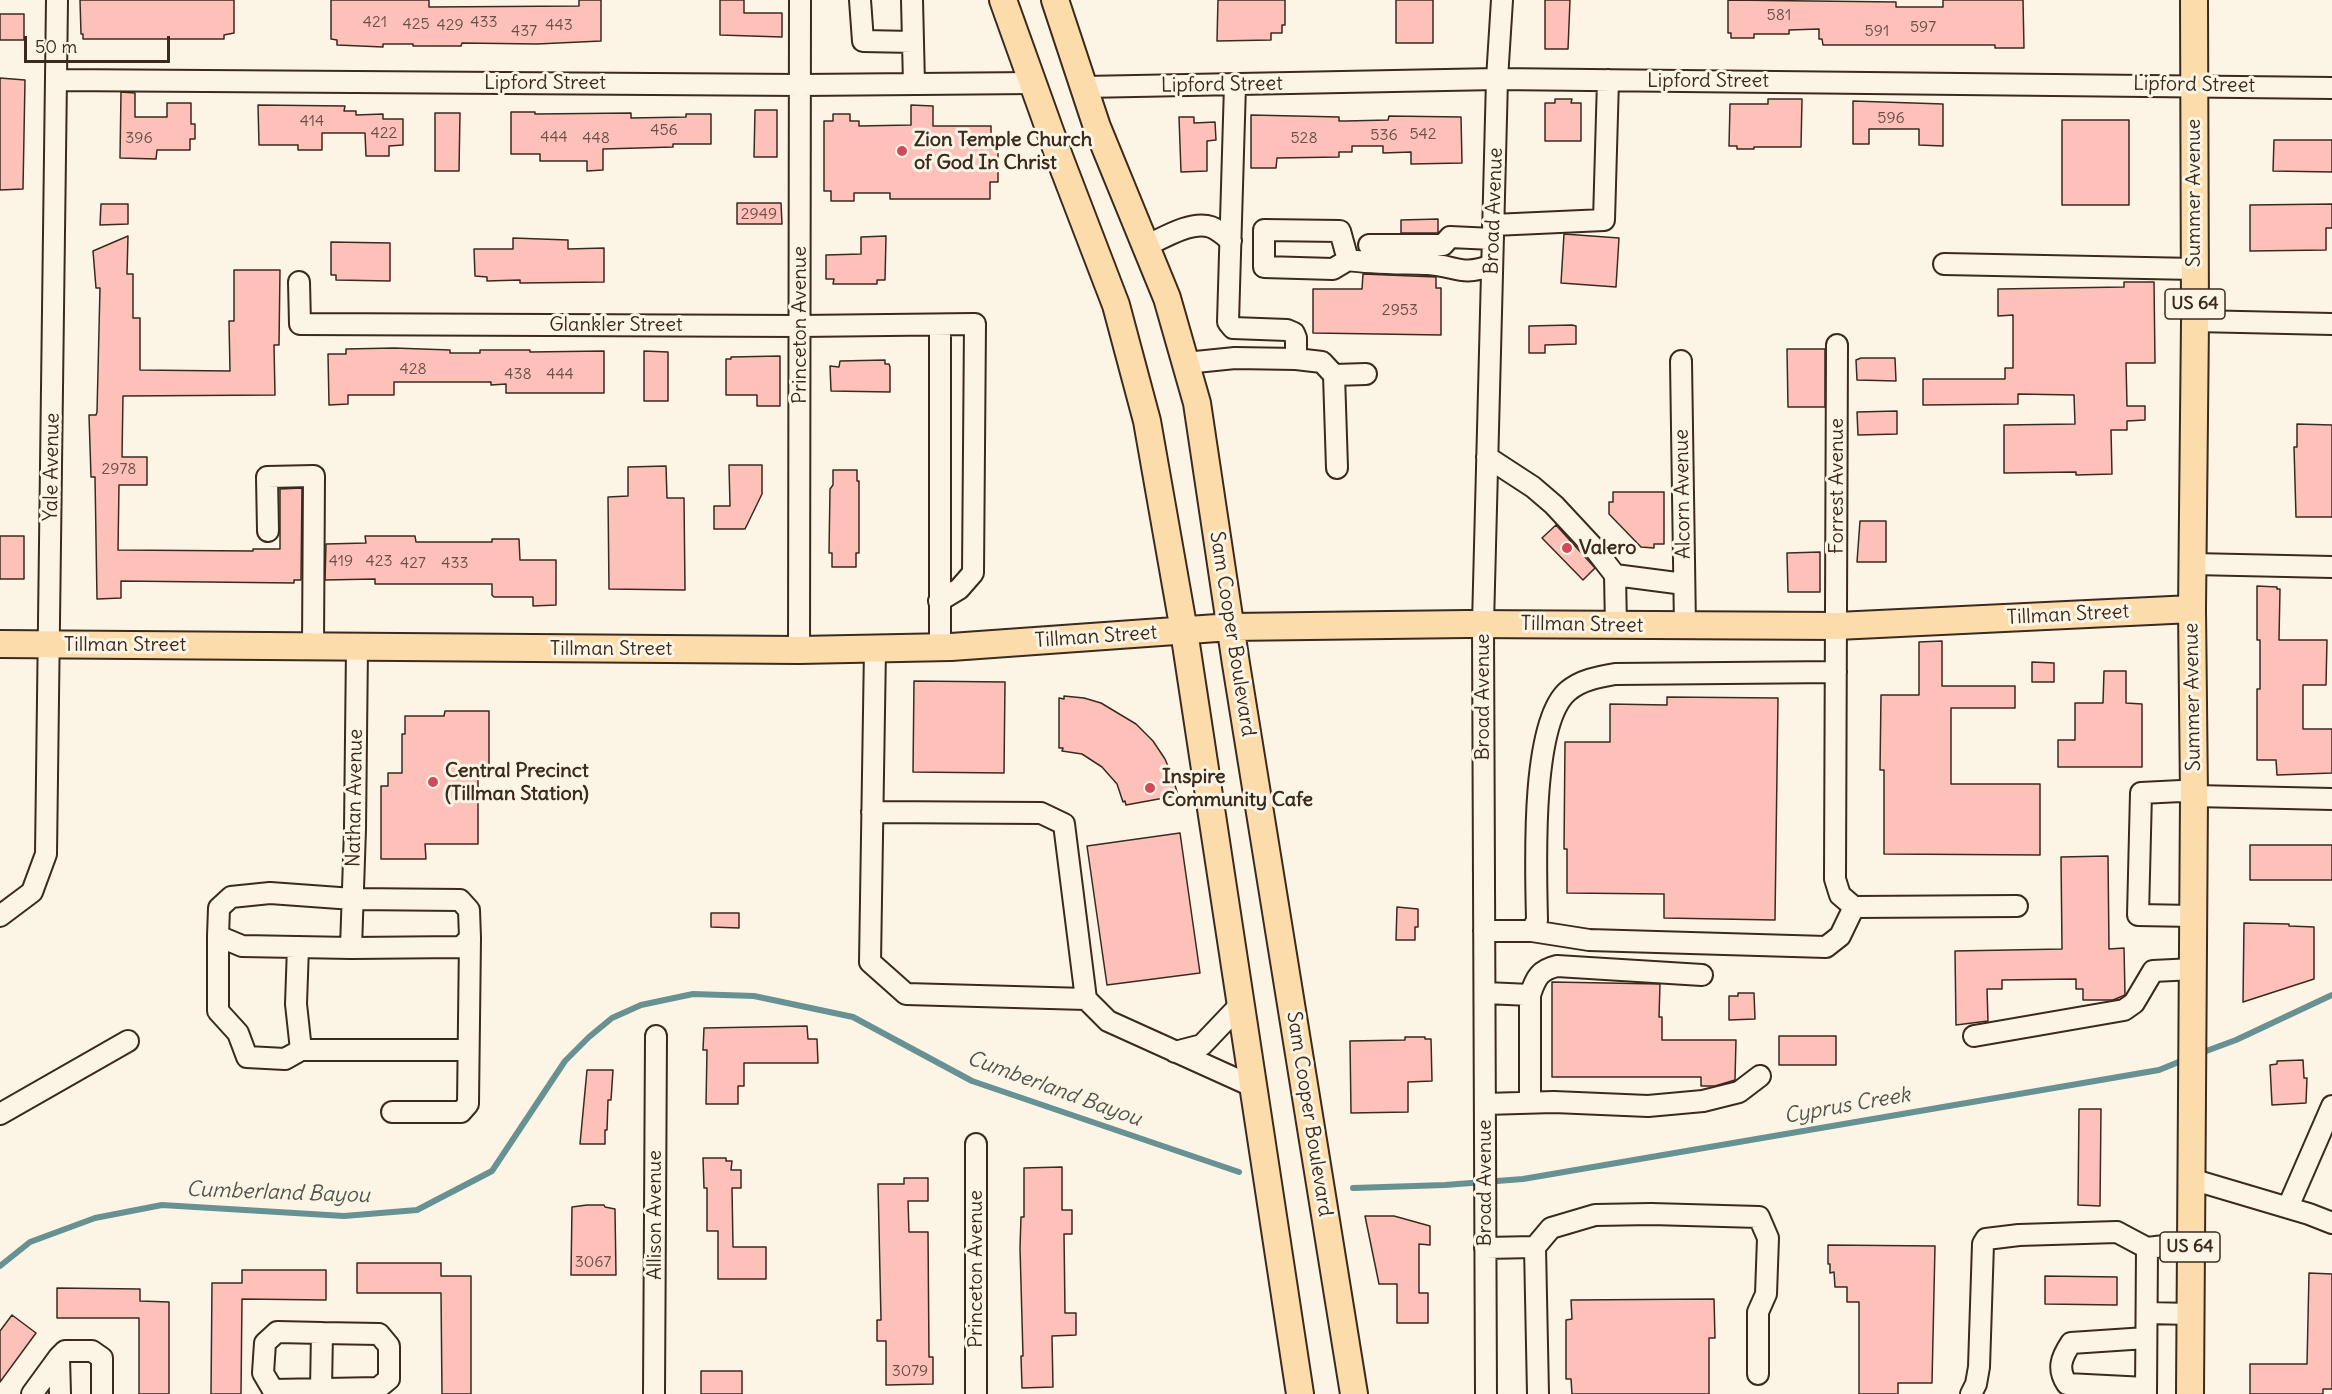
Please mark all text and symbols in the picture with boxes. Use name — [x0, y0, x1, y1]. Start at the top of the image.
house number: 581 — [1767, 5, 1791, 25]
house number: 421 — [363, 12, 387, 32]
house number: 433 — [470, 12, 498, 32]
house number: 425 — [402, 14, 430, 34]
house number: 429 — [436, 15, 464, 35]
house number: 443 — [545, 15, 573, 35]
house number: 597 — [1910, 17, 1936, 37]
house number: 437 — [511, 21, 537, 41]
house number: 591 — [1865, 21, 1889, 41]
scale bar — [27, 24, 172, 62]
text: 50 m — [35, 35, 77, 58]
street label: Lipford Street — [1647, 69, 1769, 93]
street label: Lipford Street — [484, 71, 606, 95]
street label: Lipford Street — [1161, 72, 1283, 98]
street label: Lipford Street — [2133, 72, 2255, 98]
house number: 596 — [1877, 108, 1905, 128]
house number: 414 — [300, 111, 324, 131]
street label: Summer Avenue — [2182, 119, 2206, 267]
house number: 456 — [650, 120, 678, 140]
house number: 422 — [371, 123, 397, 143]
house number: 542 — [1409, 124, 1437, 144]
house number: 536 — [1370, 125, 1398, 145]
house number: 444 — [540, 127, 568, 147]
house number: 396 — [125, 128, 153, 148]
house number: 448 — [582, 128, 610, 148]
place label: Zion Temple Church of God In Christ — [914, 128, 1092, 175]
house number: 528 — [1290, 128, 1318, 148]
marker: Zion Temple Church of God In Christ — [895, 144, 909, 158]
street label: Broad Avenue — [1480, 147, 1508, 275]
house number: 2949 — [741, 204, 777, 224]
street label: Princeton Avenue — [788, 246, 812, 404]
road number: US 64 — [2165, 289, 2225, 319]
house number: 2953 — [1382, 300, 1418, 320]
street label: Glankler Street — [549, 313, 683, 337]
house number: 428 — [399, 359, 427, 379]
house number: 438 — [504, 364, 532, 384]
house number: 444 — [546, 364, 574, 384]
street label: Yale Avenue — [39, 413, 65, 521]
street label: Forrest Avenue — [1825, 418, 1849, 554]
street label: Alcorn Avenue — [1670, 429, 1696, 559]
house number: 2978 — [101, 459, 137, 479]
street label: Sam Cooper Boulevard — [1204, 530, 1260, 738]
place label: Valero — [1579, 536, 1637, 560]
marker: Valero — [1560, 541, 1574, 555]
house number: 419 — [329, 551, 353, 571]
house number: 423 — [365, 551, 393, 571]
house number: 427 — [400, 553, 426, 573]
house number: 433 — [441, 553, 469, 573]
street label: Tillman Street — [2006, 600, 2130, 630]
street label: Tillman Street — [1521, 612, 1643, 638]
street label: Tillman Street — [1034, 621, 1158, 653]
street label: Summer Avenue — [2180, 622, 2206, 772]
street label: Tillman Street — [64, 633, 186, 657]
street label: Broad Avenue — [1471, 633, 1495, 761]
street label: Tillman Street — [550, 637, 672, 661]
street label: Nathan Avenue — [342, 729, 368, 867]
place label: Central Precinct (Tillman Station) — [445, 759, 589, 806]
place label: Inspire Community Cafe — [1162, 765, 1313, 812]
marker: Central Precinct (Tillman Station) — [426, 775, 440, 789]
marker: Inspire Community Cafe — [1143, 781, 1157, 795]
street label: Sam Cooper Boulevard — [1281, 1010, 1337, 1218]
water label: Cumberland Bayou — [963, 1046, 1145, 1132]
water label: Cyprus Creek — [1782, 1082, 1912, 1130]
street label: Broad Avenue — [1473, 1119, 1497, 1247]
street label: Allison Avenue — [643, 1150, 667, 1280]
water label: Cumberland Bayou — [186, 1177, 370, 1209]
street label: Princeton Avenue — [964, 1190, 988, 1348]
road number: US 64 — [2160, 1232, 2220, 1262]
house number: 3067 — [575, 1252, 611, 1272]
house number: 3079 — [892, 1361, 928, 1381]

